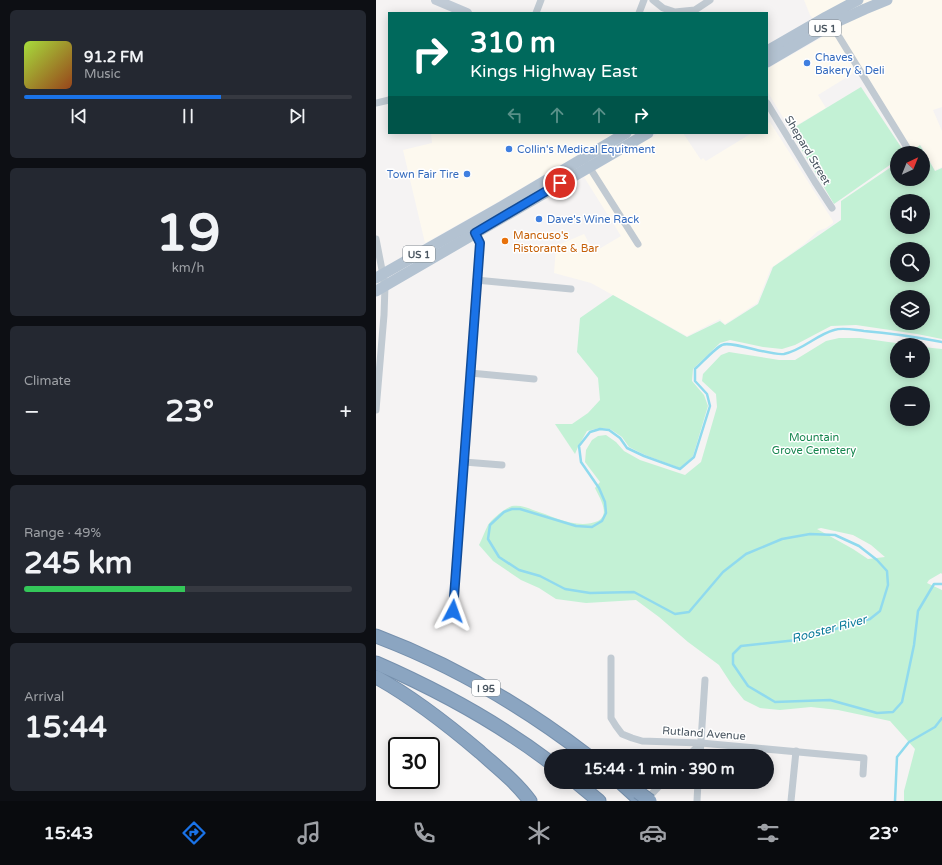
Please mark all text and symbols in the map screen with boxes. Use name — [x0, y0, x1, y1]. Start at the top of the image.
road number: US 1 — [809, 20, 841, 36]
text: 310 m — [470, 26, 556, 60]
icon: right — [404, 28, 456, 80]
text: 91.2 FM — [84, 48, 144, 66]
place label: Chaves Bakery & Deli — [815, 51, 885, 77]
marker: Chaves Bakery & Deli — [802, 58, 812, 68]
text: Kings Highway East — [470, 60, 638, 82]
text: Music — [84, 66, 121, 82]
icon: left — [504, 104, 526, 126]
icon: ahead — [546, 104, 568, 126]
icon: ahead — [588, 104, 610, 126]
icon: right — [630, 104, 652, 126]
icon: previous — [68, 105, 90, 127]
icon: pause — [177, 105, 199, 127]
icon: next — [286, 105, 308, 127]
street label: Shepard Street — [782, 113, 833, 187]
place label: Collin's Medical Equitment — [517, 143, 655, 156]
marker: Collin's Medical Equitment — [504, 144, 514, 154]
north arrow — [890, 146, 930, 186]
map controls — [890, 146, 930, 426]
pin — [543, 166, 577, 200]
place label: Town Fair Tire — [387, 168, 459, 181]
marker: Town Fair Tire — [462, 169, 472, 179]
icon: arrive — [549, 172, 571, 194]
button: sound — [890, 194, 930, 234]
text: 19 — [155, 202, 221, 265]
place label: Dave's Wine Rack — [547, 213, 639, 226]
marker: Dave's Wine Rack — [534, 214, 544, 224]
place label: Mancuso's Ristorante & Bar — [513, 229, 600, 255]
marker: Mancuso's Ristorante & Bar — [500, 236, 510, 246]
button: search — [890, 242, 930, 282]
road number: US 1 — [403, 246, 435, 262]
text: km/h — [172, 260, 204, 276]
button: layers — [890, 290, 930, 330]
button: + — [890, 338, 930, 378]
text: Climate — [24, 373, 71, 389]
button: − — [890, 386, 930, 426]
text: 23° — [165, 393, 214, 430]
text: − — [24, 399, 40, 425]
text: + — [340, 399, 352, 425]
park label: Mountain Grove Cemetery — [772, 431, 856, 457]
text: Range · 49% — [24, 525, 101, 541]
text: 245 km — [24, 545, 132, 582]
position arrow — [432, 590, 474, 632]
water label: Rooster River — [790, 612, 869, 646]
road number: I 95 — [472, 680, 500, 696]
text: Arrival — [24, 689, 64, 705]
text: 15:44 — [24, 709, 107, 746]
street label: Rutland Avenue — [662, 724, 746, 743]
speed limit sign: 30 — [388, 737, 440, 789]
text: 15:44 · 1 min · 390 m — [584, 760, 734, 778]
icon: directions — [180, 819, 208, 847]
icon: music — [295, 819, 323, 847]
icon: phone — [410, 819, 438, 847]
icon: climate — [525, 819, 553, 847]
icon: car — [639, 819, 667, 847]
icon: filters — [754, 819, 782, 847]
text: 15:43 — [43, 822, 93, 844]
text: 23° — [869, 822, 899, 844]

